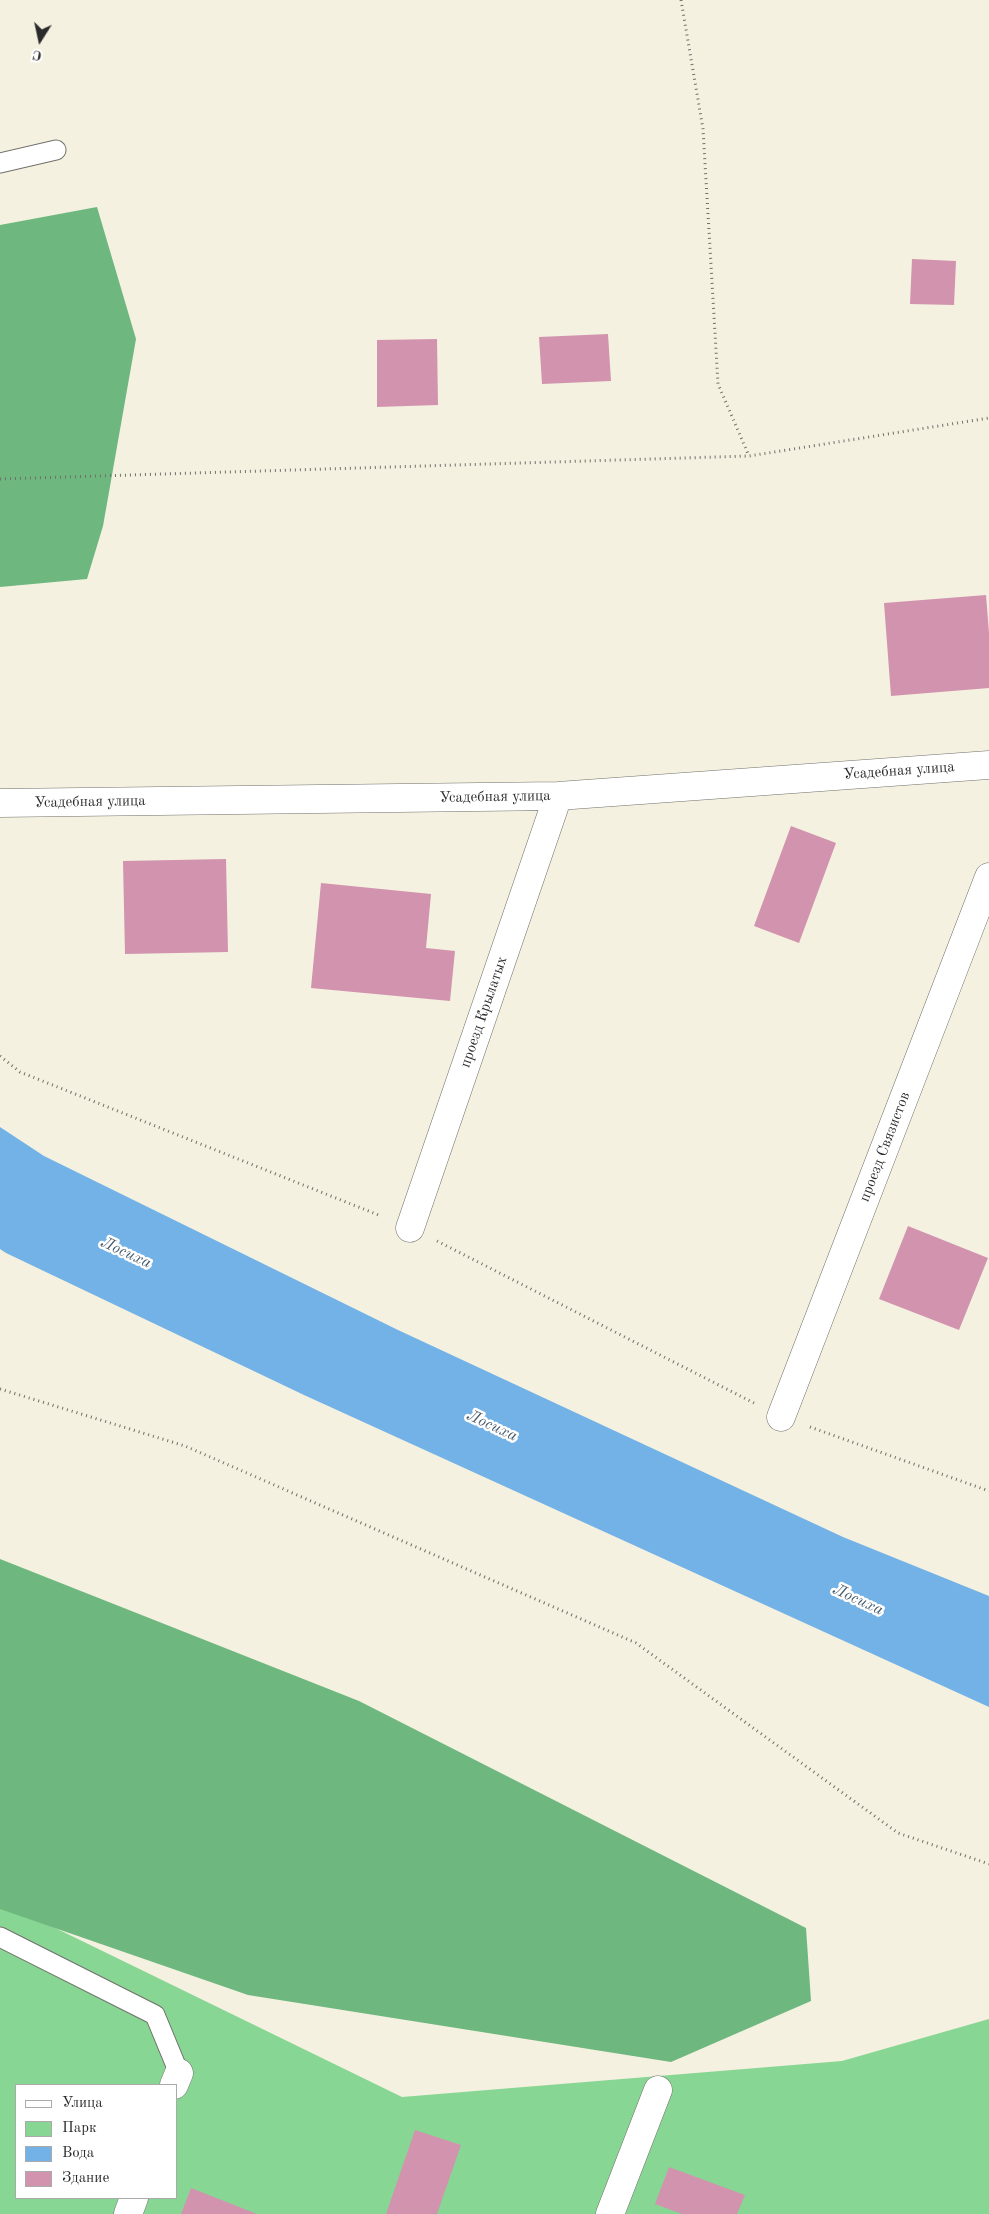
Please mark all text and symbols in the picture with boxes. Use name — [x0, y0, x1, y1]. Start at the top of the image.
north arrow — [15, 15, 65, 65]
text: С — [32, 47, 43, 62]
street label: Усадебная улица — [843, 758, 955, 784]
street label: Усадебная улица — [439, 787, 551, 807]
street label: Усадебная улица — [34, 792, 146, 812]
street label: проезд Крылатых — [456, 954, 512, 1070]
street label: проезд Связистов — [856, 1089, 914, 1205]
water label: Лосиха — [98, 1233, 154, 1273]
water label: Лосиха — [464, 1406, 520, 1446]
water label: Лосиха — [830, 1580, 886, 1620]
legend — [15, 2084, 178, 2199]
text: Улица — [62, 2096, 103, 2111]
text: Парк — [62, 2121, 97, 2136]
text: Вода — [62, 2146, 94, 2161]
text: Здание — [62, 2171, 109, 2186]

